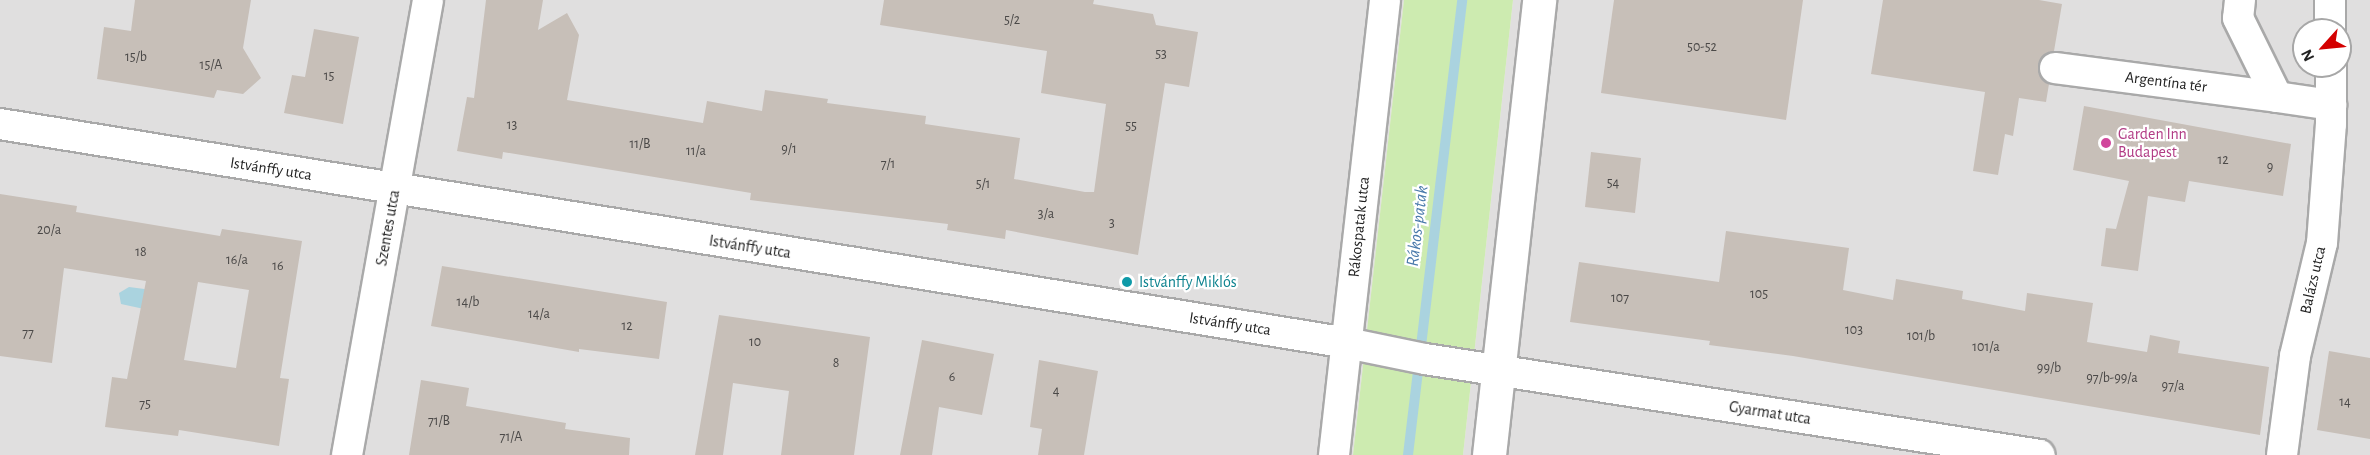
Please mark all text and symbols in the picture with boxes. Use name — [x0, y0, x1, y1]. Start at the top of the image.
house number: 5/2 — [1004, 12, 1020, 28]
north arrow — [2292, 18, 2352, 78]
house number: 50-52 — [1687, 39, 1717, 55]
house number: 53 — [1155, 46, 1167, 62]
text: N — [2298, 47, 2317, 64]
house number: 15/b — [125, 49, 147, 65]
house number: 15/A — [200, 57, 222, 73]
street label: Argentína tér — [2124, 67, 2208, 97]
house number: 15 — [324, 68, 334, 84]
house number: 13 — [507, 117, 517, 133]
house number: 55 — [1125, 118, 1137, 134]
place label: Garden Inn Budapest — [2118, 124, 2187, 162]
house number: 11/B — [629, 136, 651, 152]
marker: Garden Inn Budapest — [2099, 136, 2113, 150]
house number: 9/1 — [781, 141, 797, 157]
house number: 11/a — [686, 143, 706, 159]
house number: 12 — [2217, 152, 2229, 168]
street label: Istvánffy utca — [229, 153, 313, 185]
house number: 7/1 — [881, 156, 895, 172]
house number: 9 — [2267, 159, 2273, 175]
house number: 54 — [1607, 175, 1619, 191]
house number: 5/1 — [976, 176, 990, 192]
street label: Rákospatak utca — [1344, 176, 1374, 278]
water label: Rákos-patak — [1402, 184, 1434, 268]
street label: Szentes utca — [372, 189, 404, 267]
house number: 3/a — [1038, 206, 1054, 222]
house number: 3 — [1109, 215, 1115, 231]
house number: 20/a — [37, 222, 61, 238]
street label: Istvánffy utca — [708, 231, 792, 263]
house number: 18 — [135, 244, 147, 260]
street label: Balázs utca — [2296, 244, 2330, 316]
house number: 16/a — [226, 252, 248, 268]
house number: 16 — [272, 258, 284, 274]
place label: Istvánffy Miklós — [1139, 272, 1237, 292]
marker: Istvánffy Miklós — [1120, 275, 1134, 289]
house number: 105 — [1750, 286, 1768, 302]
house number: 107 — [1611, 290, 1629, 306]
house number: 14/b — [457, 294, 479, 310]
house number: 14/a — [528, 306, 550, 322]
street label: Istvánffy utca — [1188, 308, 1272, 340]
house number: 12 — [621, 318, 633, 334]
house number: 103 — [1845, 322, 1863, 338]
house number: 77 — [22, 325, 34, 341]
house number: 101/b — [1907, 328, 1935, 344]
house number: 10 — [749, 334, 761, 350]
house number: 101/a — [1972, 339, 2000, 355]
house number: 8 — [833, 355, 839, 371]
house number: 99/b — [2037, 360, 2061, 376]
house number: 6 — [949, 369, 955, 385]
house number: 97/b-99/a — [2086, 370, 2138, 386]
house number: 97/a — [2162, 378, 2184, 394]
house number: 4 — [1053, 383, 1059, 399]
house number: 14 — [2339, 394, 2351, 410]
house number: 75 — [139, 396, 151, 412]
street label: Gyarmat utca — [1728, 397, 1812, 429]
house number: 71/B — [428, 413, 450, 429]
house number: 71/A — [500, 429, 522, 445]

